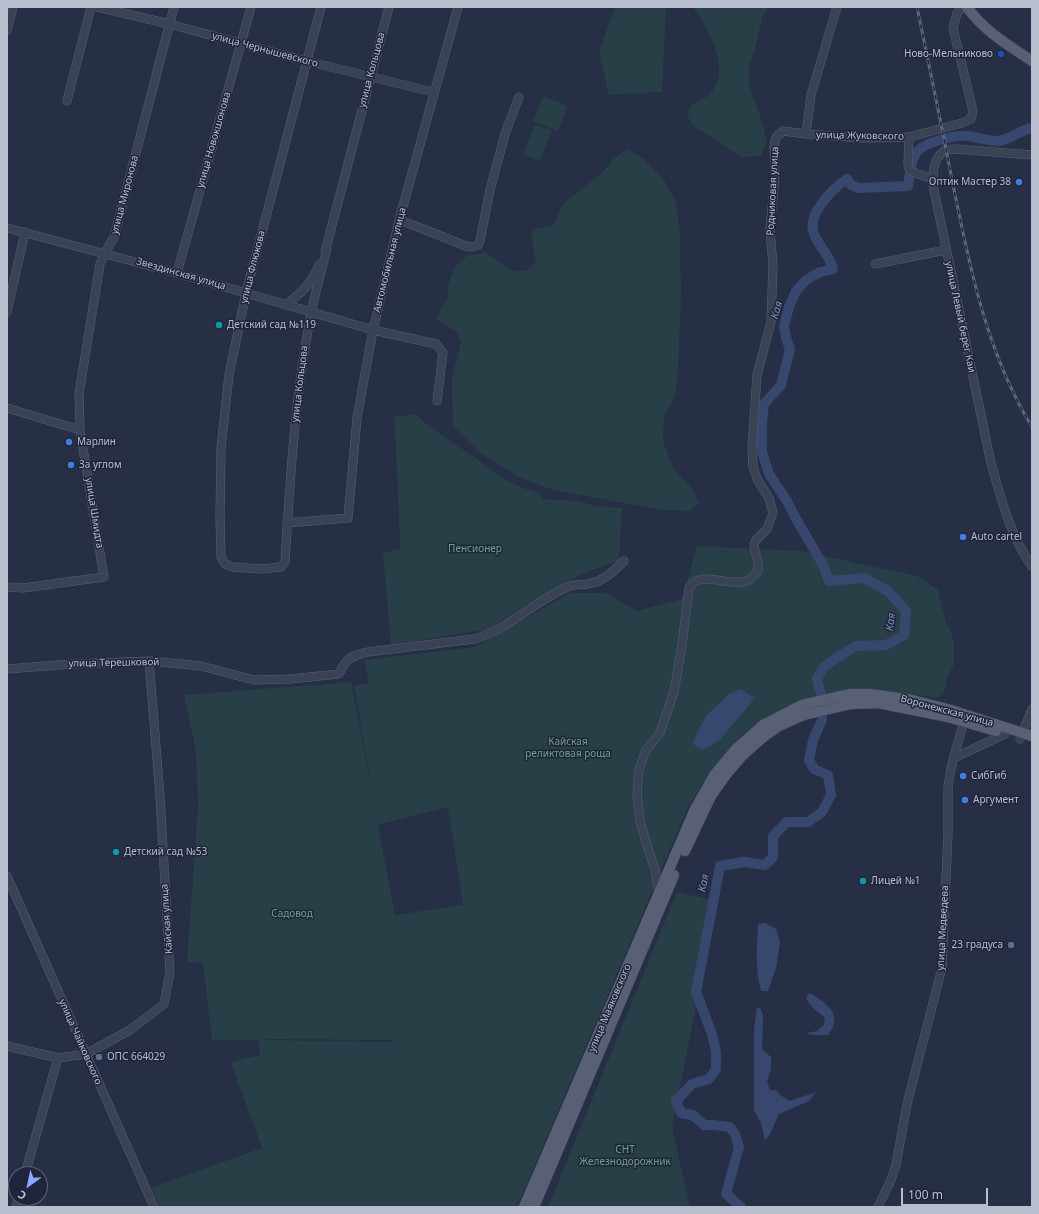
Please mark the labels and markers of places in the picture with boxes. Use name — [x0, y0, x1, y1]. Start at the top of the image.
place label: Ново-Мельниково — [904, 48, 993, 60]
marker: Ново-Мельниково — [996, 49, 1006, 59]
place label: Оптик Мастер 38 — [929, 176, 1011, 188]
marker: Оптик Мастер 38 — [1014, 177, 1024, 187]
place label: Детский сад №119 — [227, 319, 316, 331]
marker: Детский сад №119 — [214, 320, 224, 330]
place label: Марлин — [77, 436, 116, 448]
marker: Марлин — [64, 437, 74, 447]
place label: За углом — [79, 459, 122, 471]
marker: За углом — [66, 460, 76, 470]
place label: Auto cartel — [971, 531, 1022, 543]
marker: Auto cartel — [958, 532, 968, 542]
place label: СибГиб — [971, 770, 1007, 782]
marker: СибГиб — [958, 771, 968, 781]
place label: Аргумент — [973, 794, 1019, 806]
marker: Аргумент — [960, 795, 970, 805]
place label: Детский сад №53 — [124, 846, 207, 858]
marker: Детский сад №53 — [111, 847, 121, 857]
place label: Лицей №1 — [871, 875, 921, 887]
marker: Лицей №1 — [858, 876, 868, 886]
place label: 23 градуса — [952, 939, 1003, 951]
marker: 23 градуса — [1006, 940, 1016, 950]
place label: ОПС 664029 — [107, 1051, 165, 1063]
marker: ОПС 664029 — [94, 1052, 104, 1062]

